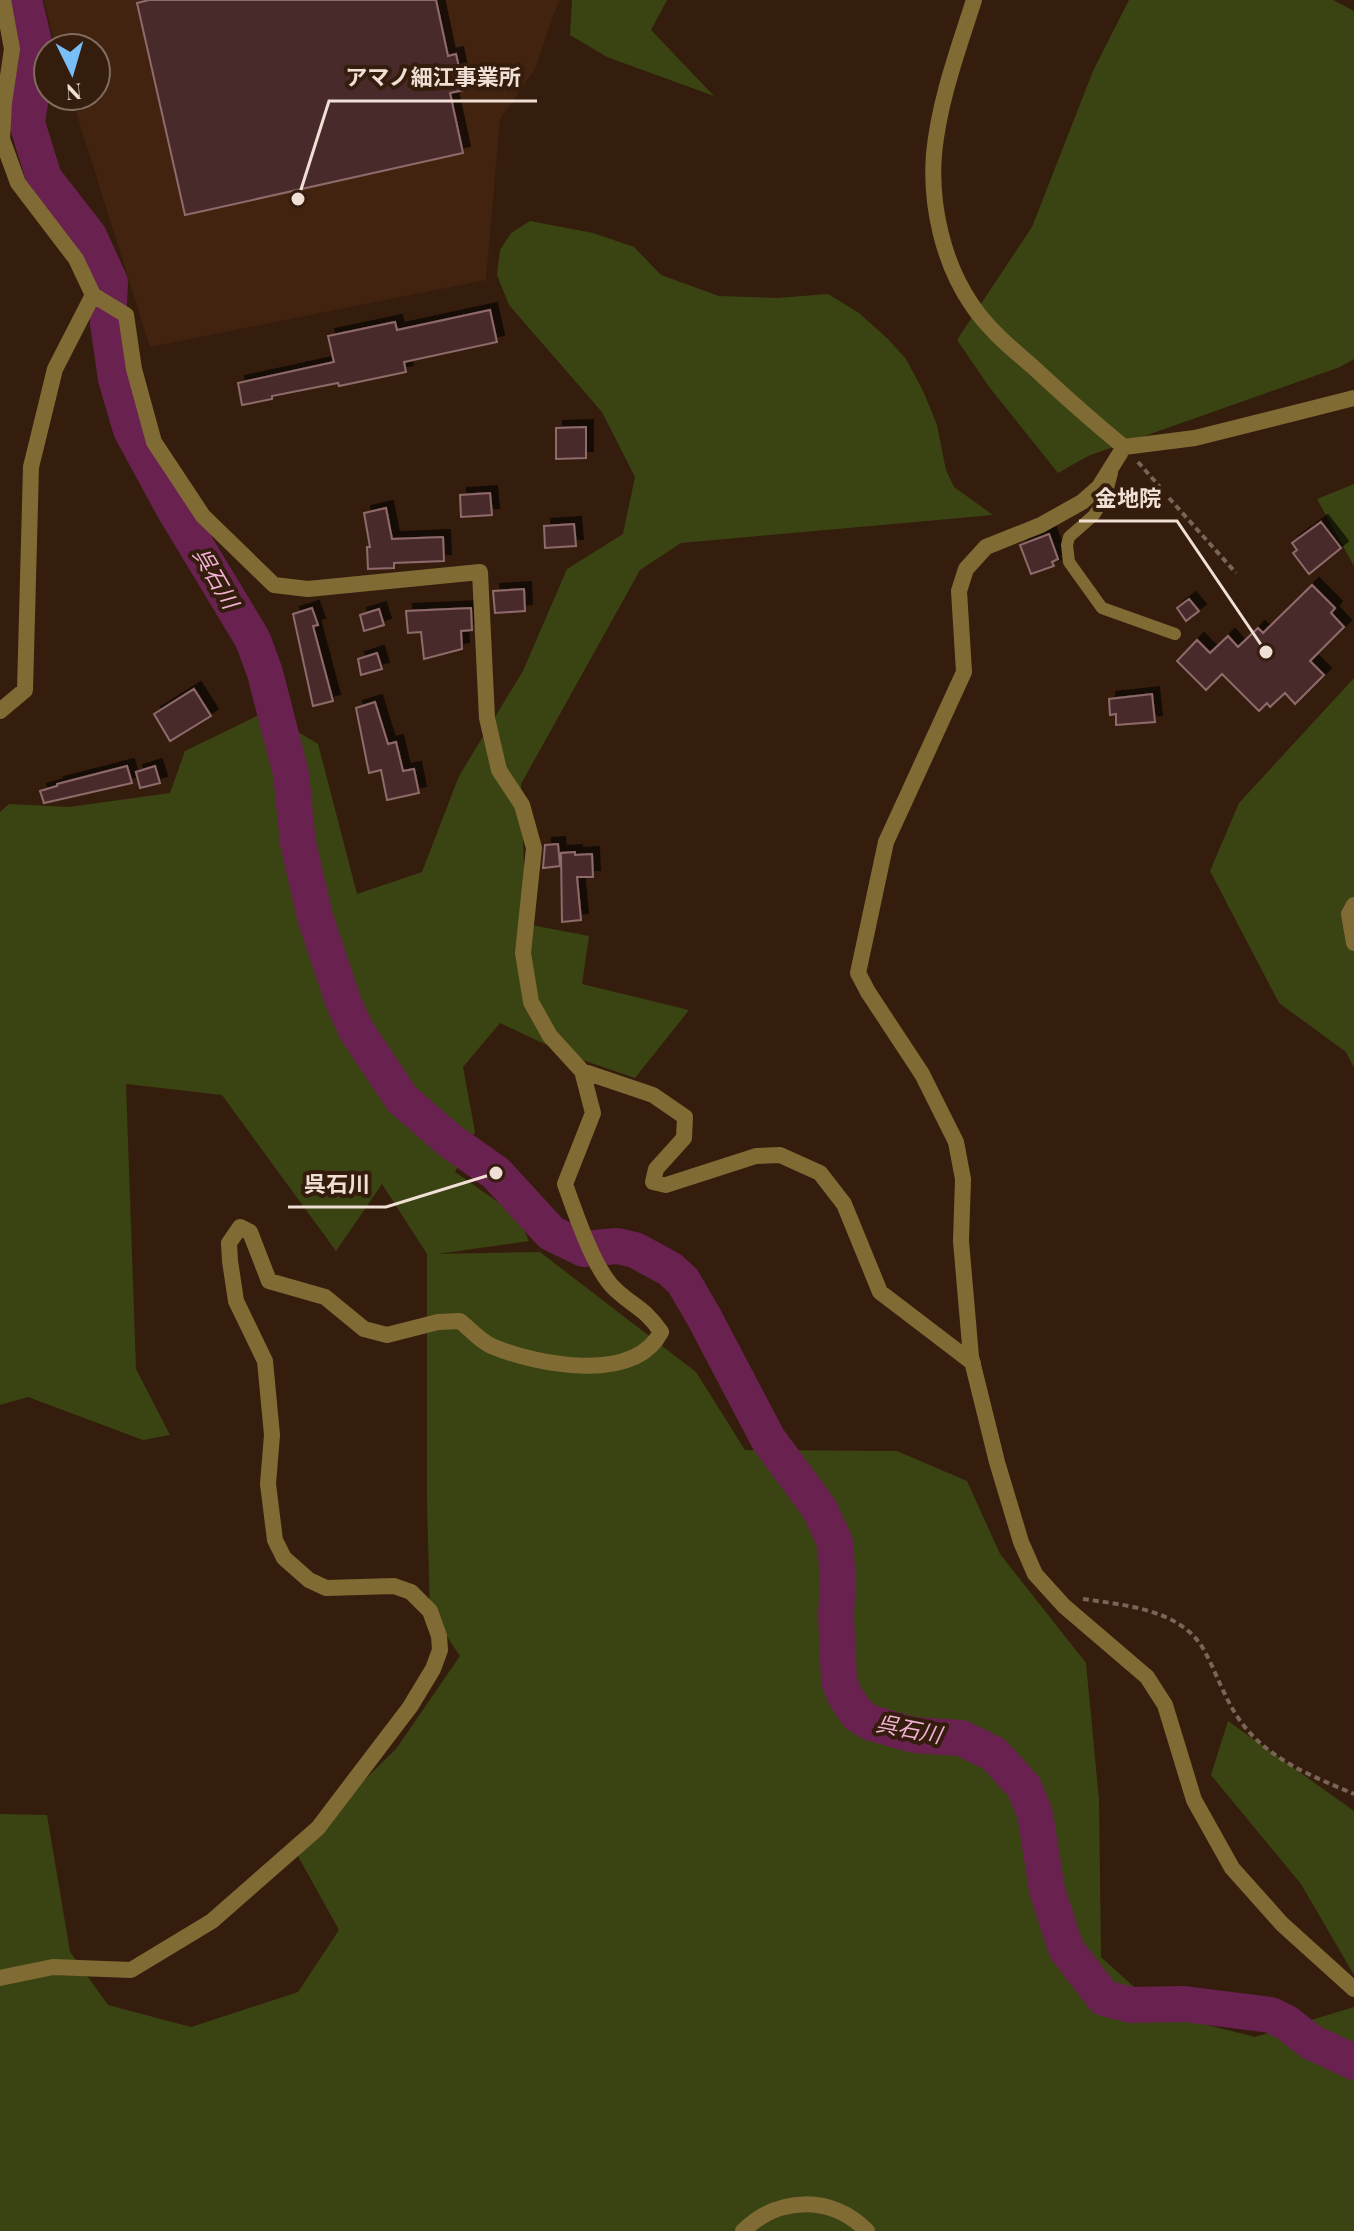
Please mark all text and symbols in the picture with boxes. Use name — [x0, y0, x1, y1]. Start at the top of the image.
north arrow — [32, 32, 112, 112]
callout: アマノ細江事業所 — [329, 55, 537, 101]
text: アマノ細江事業所 — [345, 61, 521, 91]
text: N — [64, 77, 83, 109]
callout: 金地院 — [1079, 475, 1177, 521]
text: 金地院 — [1095, 482, 1161, 512]
water label: 呉石川 — [187, 541, 247, 615]
callout: 呉石川 — [288, 1161, 386, 1207]
text: 呉石川 — [304, 1168, 370, 1198]
water label: 呉石川 — [874, 1707, 946, 1749]

